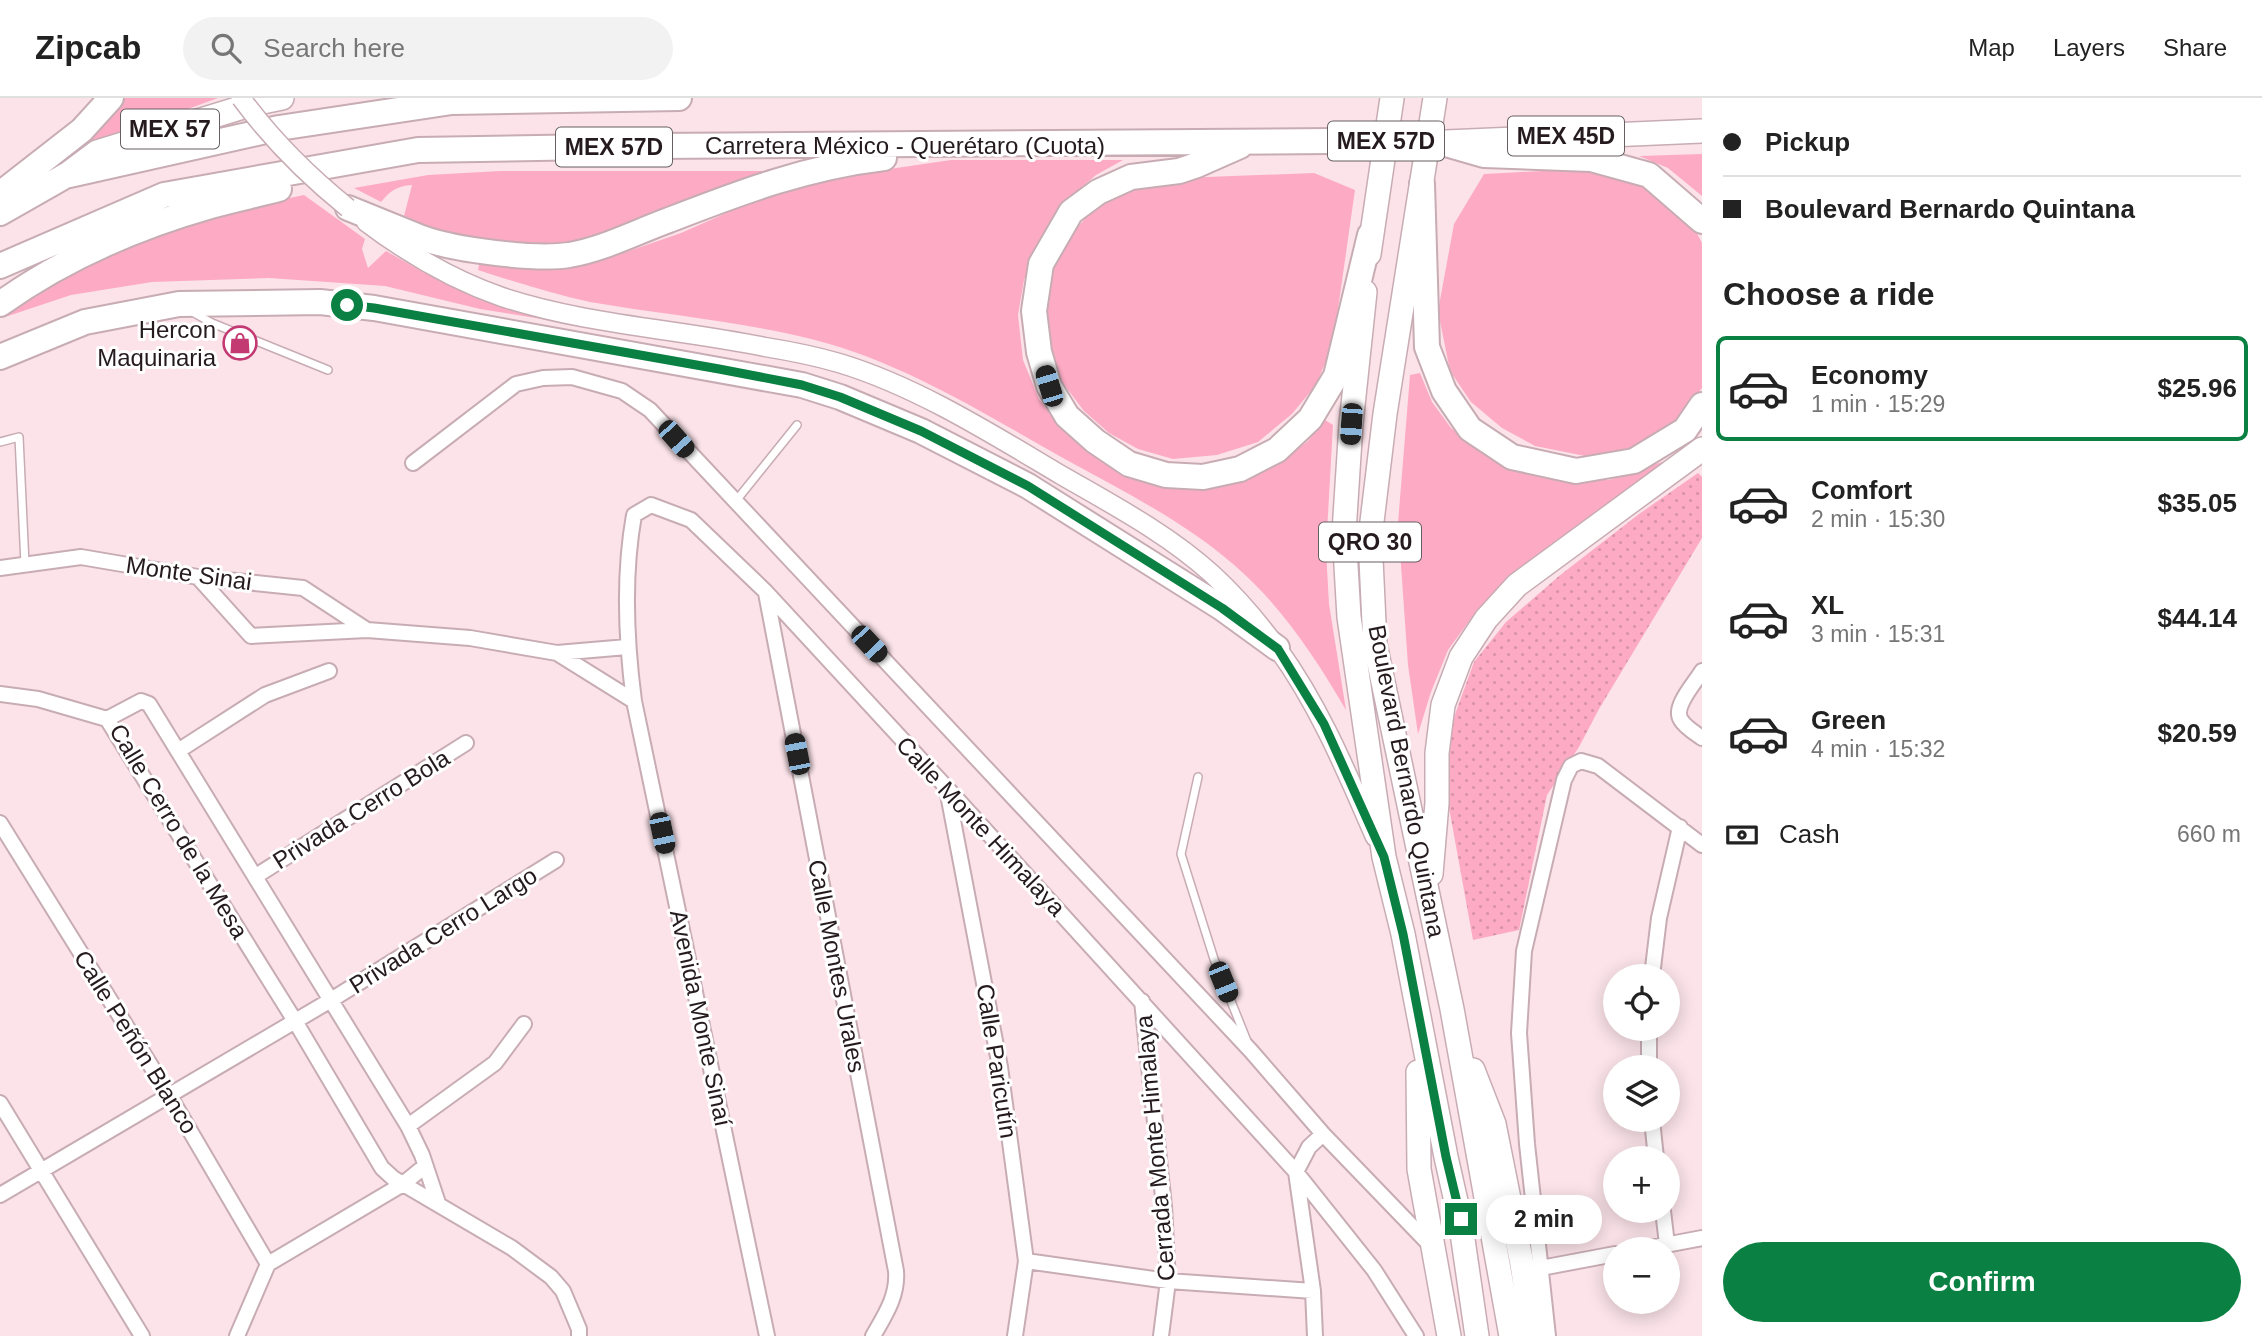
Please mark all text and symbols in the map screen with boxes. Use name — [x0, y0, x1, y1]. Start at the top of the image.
search box — [183, 17, 673, 80]
text: Zipcab — [35, 29, 141, 66]
icon: search — [207, 29, 245, 67]
text: Search here — [263, 33, 405, 63]
text: Map — [1968, 34, 2015, 61]
text: Layers — [2053, 34, 2125, 61]
text: Share — [2163, 34, 2227, 61]
road number: MEX 57 — [121, 110, 219, 148]
road number: MEX 45D — [1508, 117, 1624, 156]
road number: MEX 57D — [1328, 122, 1444, 160]
text: Pickup — [1765, 127, 1850, 157]
road number: MEX 57D — [556, 128, 672, 166]
street label: Carretera México - Querétaro (Cuota) — [705, 132, 1105, 159]
text: Boulevard Bernardo Quintana — [1765, 194, 2135, 224]
text: Choose a ride — [1723, 276, 1935, 312]
route start — [331, 289, 363, 321]
place label: Hercon Maquinaria — [97, 316, 217, 371]
shop icon: Hercon Maquinaria — [221, 324, 259, 362]
icon: car — [1727, 357, 1790, 420]
text: Economy — [1811, 360, 1928, 390]
car — [1033, 363, 1066, 409]
text: $25.96 — [2157, 373, 2237, 403]
text: 1 min · 15:29 — [1811, 391, 1945, 417]
car — [1340, 402, 1363, 446]
car — [655, 416, 698, 462]
icon: car — [1727, 472, 1790, 535]
text: Comfort — [1811, 475, 1912, 505]
text: $35.05 — [2157, 488, 2237, 518]
text: 2 min · 15:30 — [1811, 506, 1945, 532]
road number: QRO 30 — [1319, 522, 1421, 562]
street label: Monte Sinai — [124, 551, 254, 595]
icon: car — [1727, 587, 1790, 650]
text: XL — [1811, 590, 1844, 620]
text: $44.14 — [2157, 603, 2237, 633]
car — [847, 621, 892, 667]
text: 3 min · 15:31 — [1811, 621, 1945, 647]
street label: Boulevard Bernardo Quintana — [1363, 623, 1451, 940]
icon: car — [1727, 702, 1790, 765]
text: Green — [1811, 705, 1886, 735]
text: $20.59 — [2157, 718, 2237, 748]
street label: Calle Cerro de la Mesa — [104, 719, 254, 944]
car — [783, 731, 812, 777]
street label: Calle Monte Himalaya — [891, 731, 1071, 922]
text: 4 min · 15:32 — [1811, 736, 1945, 762]
street label: Privada Cerro Bola — [268, 743, 455, 874]
car — [648, 810, 677, 856]
icon: cash — [1723, 816, 1761, 854]
text: Cash — [1779, 819, 1840, 849]
text: 660 m — [2177, 821, 2241, 847]
street label: Calle Montes Urales — [803, 857, 871, 1075]
street label: Privada Cerro Largo — [344, 861, 542, 999]
street label: Avenida Monte Sinaí — [665, 907, 737, 1129]
street label: Calle Peñón Blanco — [69, 945, 203, 1139]
car — [1206, 959, 1241, 1005]
map controls — [1603, 964, 1680, 1314]
button: locate — [1603, 964, 1680, 1041]
street label: Calle Paricutín — [971, 982, 1023, 1140]
street label: Cerrada Monte Himalaya — [1130, 1013, 1180, 1282]
button: layers — [1603, 1055, 1680, 1132]
button: + — [1603, 1146, 1680, 1223]
callout: 2 min — [1486, 1194, 1601, 1244]
route end — [1445, 1203, 1477, 1235]
text: 2 min — [1514, 1206, 1574, 1232]
button: − — [1603, 1237, 1680, 1314]
button: Confirm — [1723, 1242, 2241, 1322]

